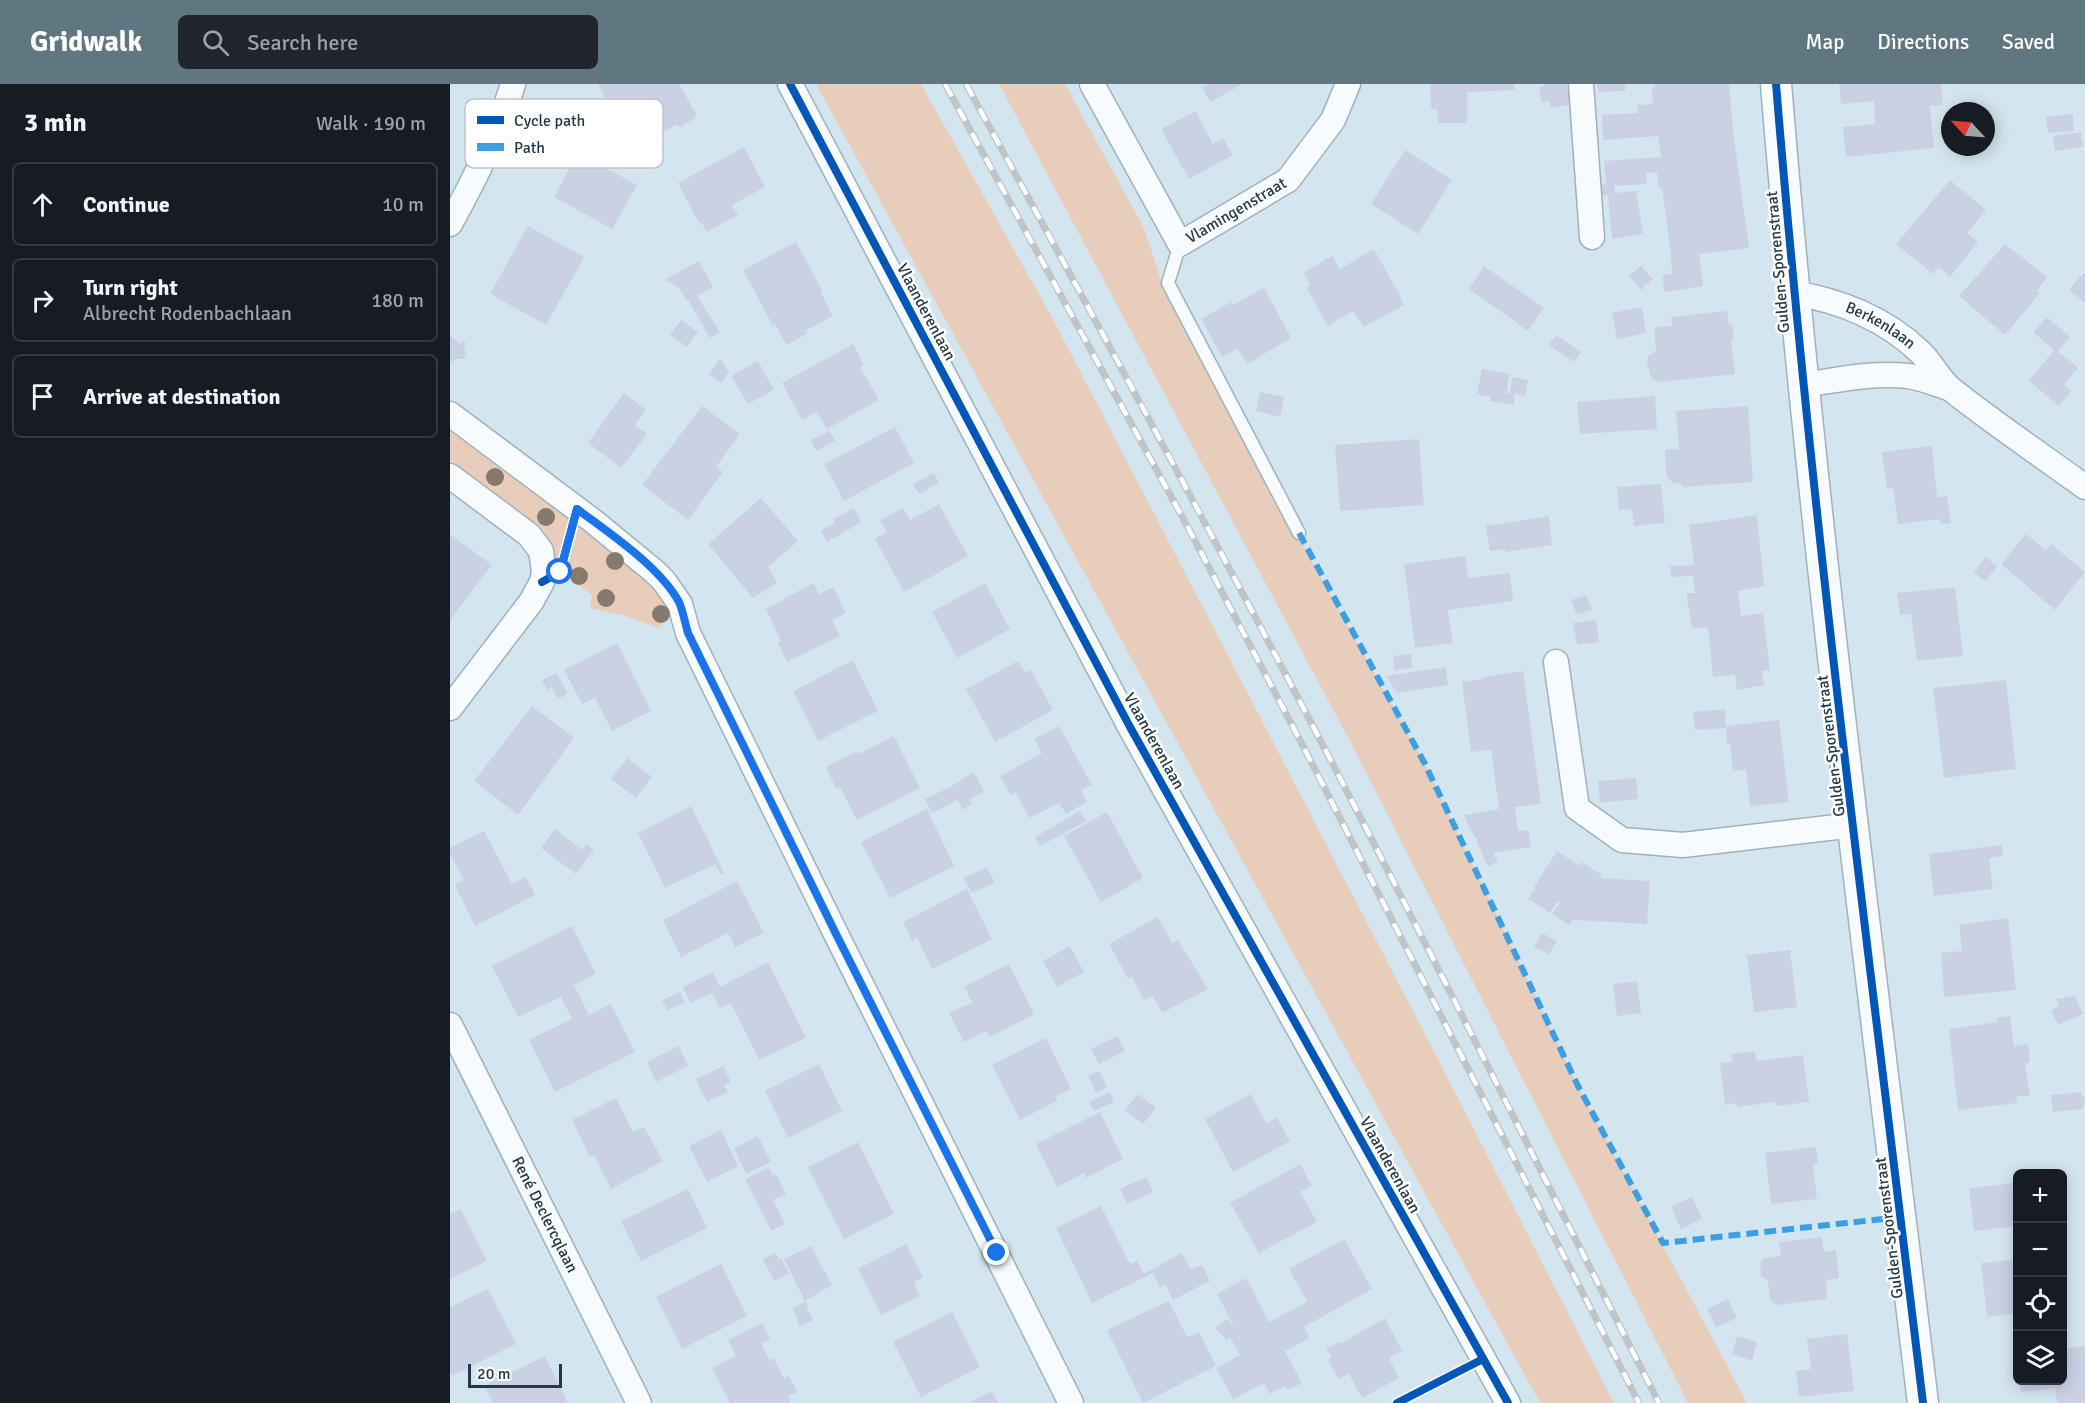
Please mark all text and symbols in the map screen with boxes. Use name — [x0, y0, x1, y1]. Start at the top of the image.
search box — [178, 15, 598, 69]
text: Gridwalk — [30, 25, 142, 59]
icon: search — [199, 26, 232, 59]
text: Search here — [247, 29, 358, 56]
text: Map — [1806, 29, 1844, 55]
text: Directions — [1877, 29, 1969, 55]
text: Saved — [2002, 29, 2055, 55]
legend — [465, 99, 663, 168]
north arrow — [1941, 102, 1995, 156]
text: 3 min — [24, 107, 87, 139]
text: Walk · 190 m — [316, 111, 426, 136]
text: Cycle path — [514, 111, 585, 131]
text: Path — [514, 138, 545, 158]
street label: Vlamingenstraat — [1182, 173, 1290, 248]
icon: ahead — [26, 188, 59, 221]
street label: Gulden-Sporenstraat — [1762, 190, 1794, 334]
text: Continue — [83, 191, 170, 218]
text: 10 m — [382, 192, 424, 217]
street label: Vlaanderenlaan — [892, 260, 960, 364]
text: Turn right — [83, 274, 178, 301]
icon: right — [26, 284, 59, 317]
text: 180 m — [371, 288, 424, 313]
street label: Berkenlaan — [1843, 297, 1920, 353]
text: Albrecht Rodenbachlaan — [83, 301, 292, 326]
icon: arrive — [26, 380, 59, 413]
text: Arrive at destination — [83, 383, 280, 410]
route start — [546, 558, 572, 584]
street label: Gulden-Sporenstraat — [1812, 674, 1850, 818]
street label: Vlaanderenlaan — [1119, 689, 1189, 793]
street label: Vlaanderenlaan — [1355, 1113, 1425, 1217]
street label: René Declercqlaan — [507, 1153, 582, 1276]
street label: Gulden-Sporenstraat — [1870, 1156, 1908, 1300]
map controls — [2013, 1169, 2067, 1385]
button: + — [2013, 1169, 2067, 1223]
button: − — [2013, 1223, 2067, 1277]
route end — [983, 1239, 1009, 1265]
button: locate — [2013, 1277, 2067, 1331]
button: layers — [2013, 1331, 2067, 1385]
scale bar — [468, 1361, 562, 1388]
text: 20 m — [477, 1364, 511, 1384]

